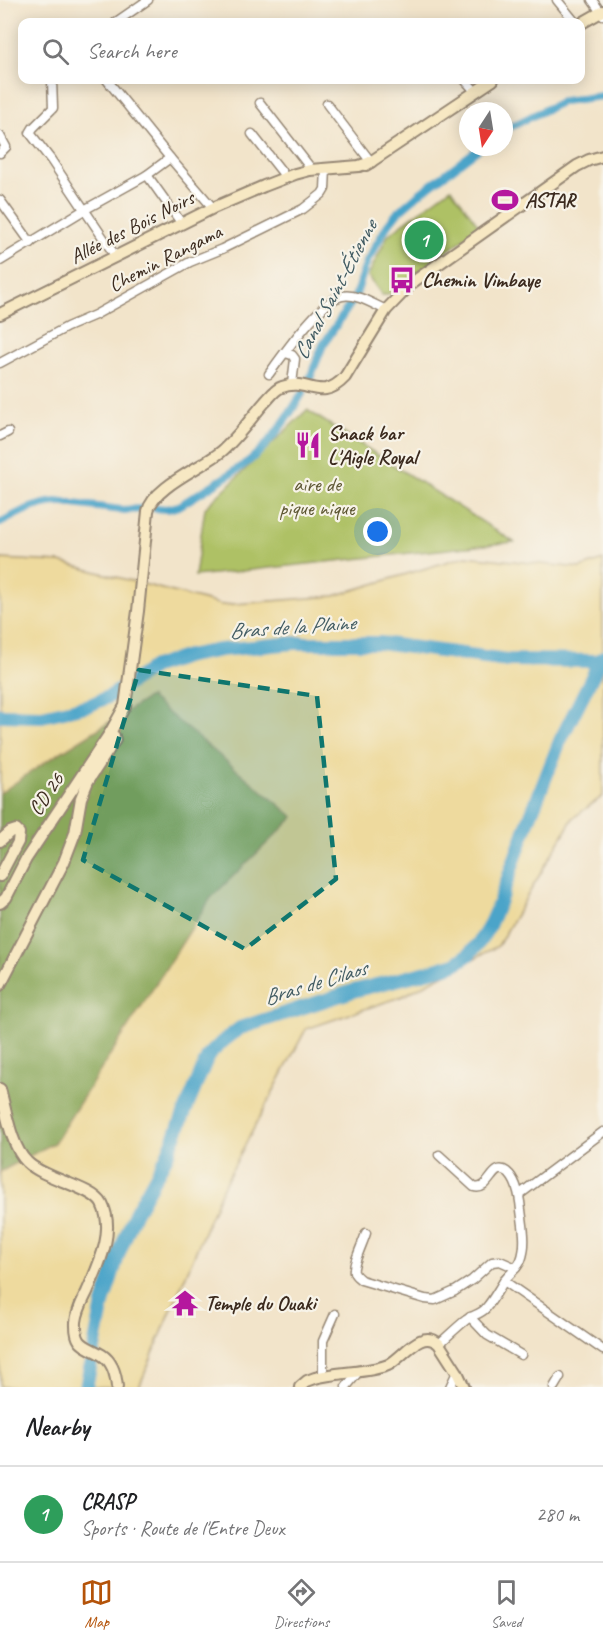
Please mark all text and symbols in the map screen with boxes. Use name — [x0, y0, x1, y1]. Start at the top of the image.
search box — [18, 18, 585, 84]
icon: search — [39, 35, 72, 68]
text: Search here — [87, 37, 177, 65]
north arrow — [459, 102, 513, 156]
street label: Allée des Bois Noirs — [65, 184, 200, 269]
sports icon: ASTAR — [490, 185, 520, 215]
place label: ASTAR — [525, 187, 577, 213]
water label: Canal Saint-Étienne — [287, 213, 385, 364]
street label: Chemin Rangama — [104, 218, 227, 298]
pin: 1 — [404, 218, 444, 262]
bus stop icon: Chemin Vimbaye — [387, 265, 417, 295]
place label: Chemin Vimbaye — [422, 267, 542, 293]
place label: Snack bar L'Aigle Royal — [328, 420, 421, 470]
restaurant icon: Snack bar L'Aigle Royal — [293, 430, 323, 460]
park label: aire de pique nique — [279, 471, 356, 521]
your location — [363, 517, 392, 546]
water label: Bras de la Plaine — [228, 608, 358, 645]
street label: CD 26 — [22, 767, 70, 820]
water label: Bras de Cilaos — [260, 953, 373, 1012]
temple icon: Temple du Ouaki — [170, 1288, 200, 1318]
place label: Temple du Ouaki — [205, 1290, 319, 1316]
text: Nearby — [24, 1410, 89, 1443]
text: CRASP — [81, 1488, 134, 1516]
text: 1 — [39, 1502, 48, 1527]
text: 280 m — [536, 1502, 579, 1527]
text: Sports · Route de l'Entre Deux — [81, 1516, 284, 1541]
tab: Map — [80, 1576, 113, 1632]
tab: Directions — [274, 1576, 329, 1632]
tab: Saved — [490, 1576, 523, 1632]

